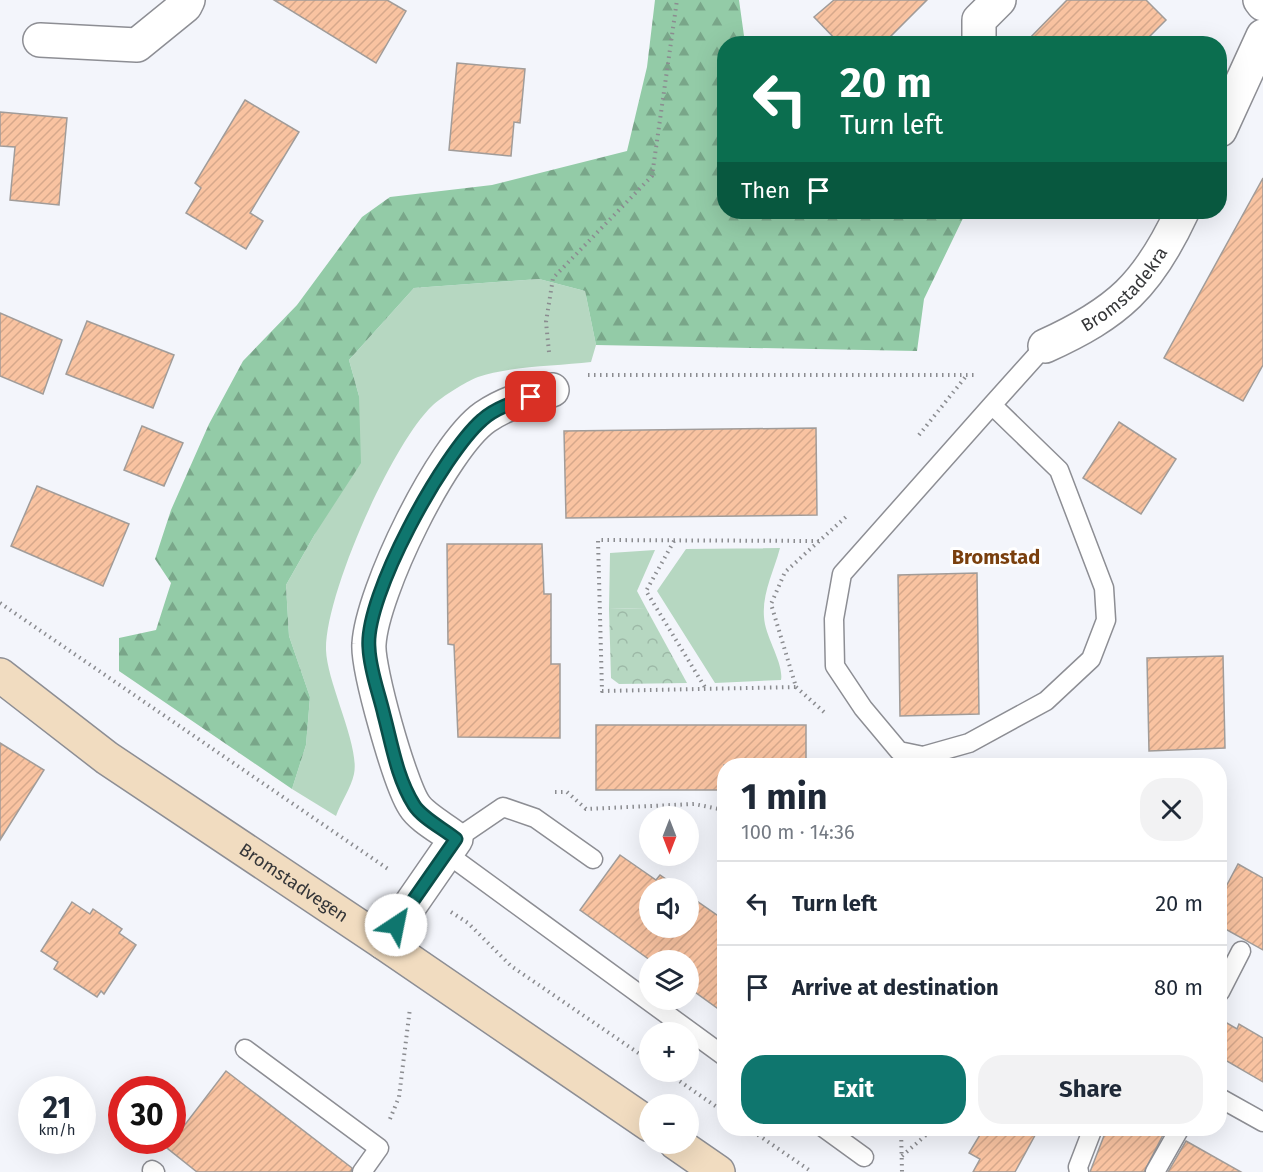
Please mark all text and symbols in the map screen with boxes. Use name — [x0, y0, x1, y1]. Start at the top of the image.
text: 20 m — [840, 58, 932, 108]
icon: left — [741, 60, 819, 138]
text: Turn left — [840, 109, 943, 141]
icon: arrive — [802, 174, 835, 207]
text: Then — [741, 177, 790, 204]
street label: Bromstadekra — [1077, 243, 1172, 337]
pin — [505, 371, 556, 422]
icon: arrive — [514, 380, 547, 413]
district label: Bromstad — [952, 545, 1040, 569]
text: 1 min — [741, 775, 828, 819]
button: close — [1140, 778, 1203, 841]
north arrow — [639, 806, 699, 866]
map controls — [639, 806, 699, 1154]
text: 100 m · 14:36 — [741, 820, 855, 844]
street label: Bromstadvegen — [235, 838, 353, 927]
button: sound — [639, 878, 699, 938]
icon: left — [741, 887, 774, 920]
text: Turn left — [792, 890, 877, 917]
text: 20 m — [1155, 890, 1203, 917]
position arrow — [364, 893, 428, 957]
button: layers — [639, 950, 699, 1010]
icon: arrive — [741, 971, 774, 1004]
text: Arrive at destination — [792, 974, 999, 1001]
text: 80 m — [1154, 974, 1203, 1001]
button: + — [639, 1022, 699, 1082]
button: Exit — [741, 1055, 966, 1124]
button: Share — [978, 1055, 1203, 1124]
speed limit sign: 30 — [108, 1076, 186, 1154]
text: 21 — [43, 1090, 71, 1126]
button: − — [639, 1094, 699, 1154]
text: km/h — [38, 1121, 76, 1139]

